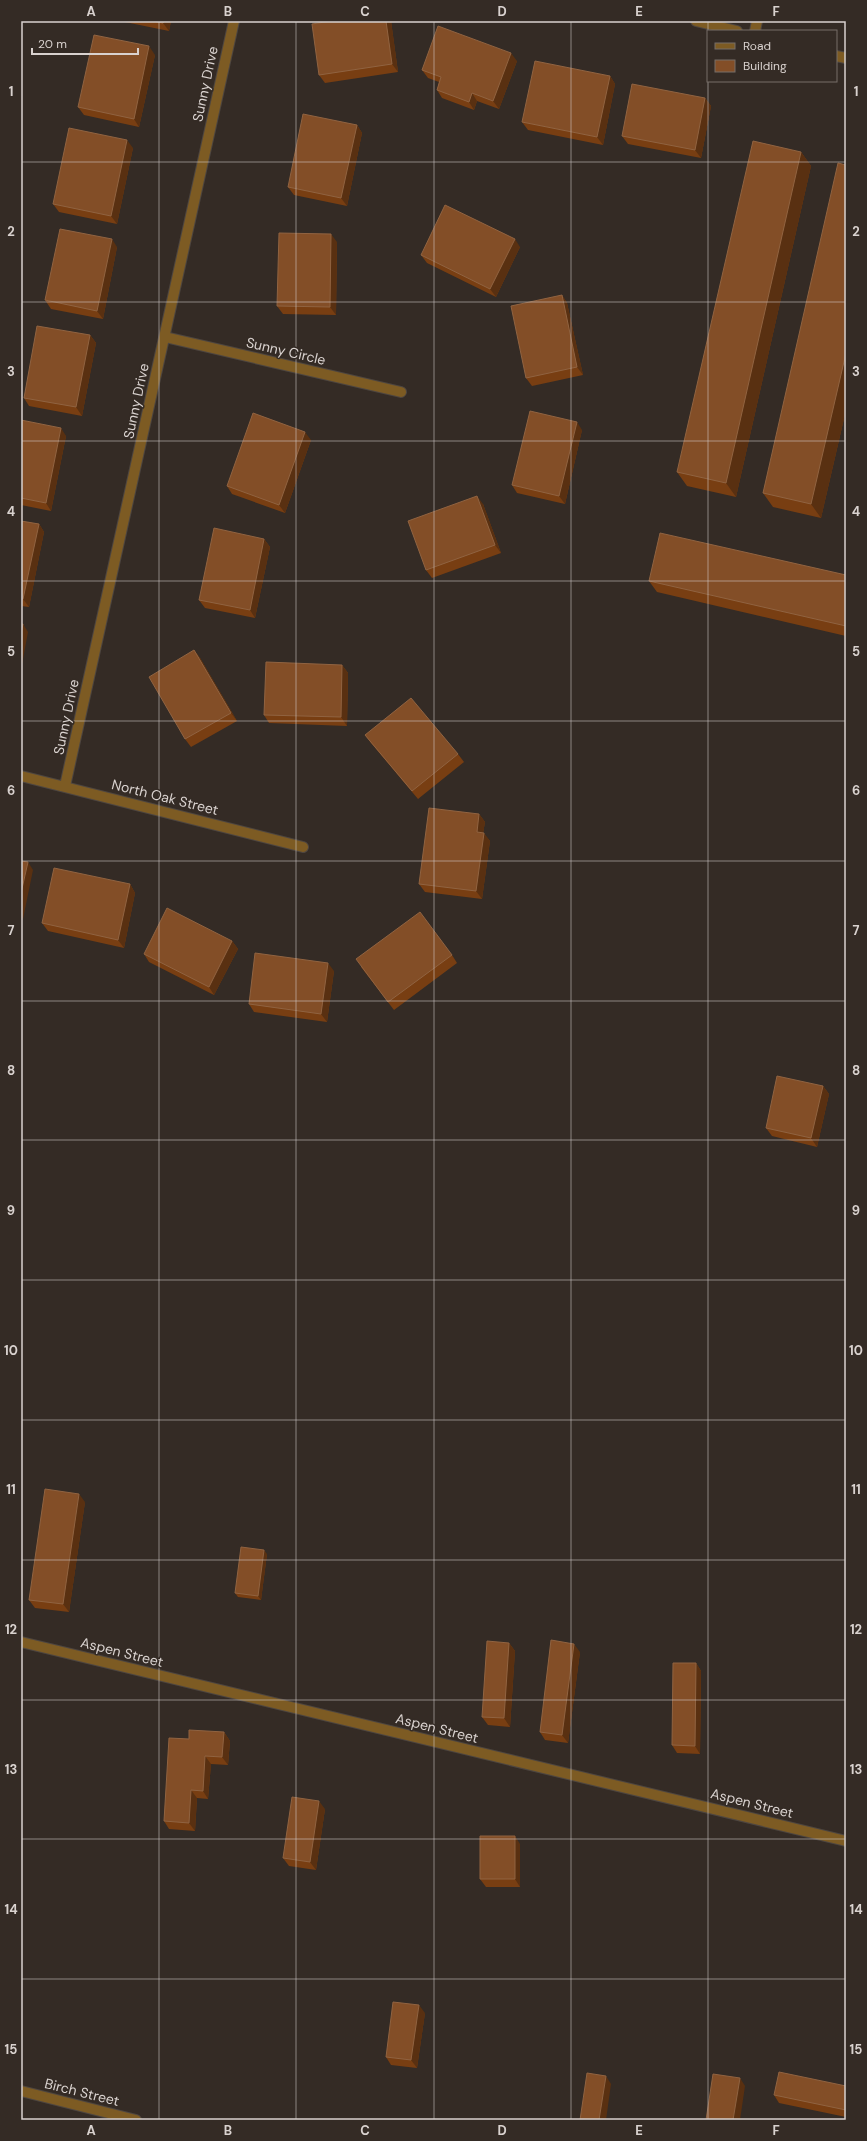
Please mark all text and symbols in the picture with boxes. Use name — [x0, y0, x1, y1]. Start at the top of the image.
text: A — [86, 3, 96, 20]
text: B — [224, 3, 232, 20]
text: C — [360, 3, 370, 20]
text: D — [497, 3, 507, 20]
text: E — [635, 3, 643, 20]
text: F — [772, 3, 780, 20]
scale bar — [32, 30, 138, 56]
legend — [707, 30, 837, 82]
text: 20 m — [38, 36, 67, 52]
text: Road — [743, 38, 771, 54]
street label: Sunny Drive — [188, 45, 222, 123]
text: Building — [743, 58, 787, 74]
text: 1 — [9, 83, 13, 100]
text: 1 — [854, 83, 858, 100]
text: 2 — [7, 223, 15, 240]
text: 2 — [852, 223, 860, 240]
street label: Sunny Circle — [245, 333, 327, 369]
street label: Sunny Drive — [119, 362, 153, 440]
text: 3 — [7, 363, 15, 380]
text: 3 — [852, 363, 860, 380]
text: 4 — [7, 503, 15, 520]
text: 4 — [852, 503, 860, 520]
text: 5 — [7, 643, 15, 660]
text: 5 — [852, 643, 860, 660]
street label: Sunny Drive — [49, 678, 83, 756]
street label: North Oak Street — [110, 775, 220, 819]
text: 6 — [7, 782, 15, 799]
text: 6 — [852, 782, 860, 799]
text: 7 — [8, 922, 15, 939]
text: 7 — [853, 922, 860, 939]
text: 8 — [7, 1062, 15, 1079]
text: 8 — [852, 1062, 860, 1079]
text: 9 — [7, 1202, 15, 1219]
text: 9 — [852, 1202, 860, 1219]
text: 10 — [4, 1342, 18, 1359]
text: 10 — [849, 1342, 863, 1359]
text: 11 — [6, 1481, 16, 1498]
text: 11 — [851, 1481, 861, 1498]
text: 12 — [5, 1621, 17, 1638]
text: 12 — [850, 1621, 862, 1638]
street label: Aspen Street — [79, 1633, 165, 1671]
street label: Aspen Street — [394, 1709, 480, 1747]
text: 13 — [5, 1761, 17, 1778]
text: 13 — [850, 1761, 862, 1778]
street label: Aspen Street — [709, 1784, 795, 1822]
text: 14 — [4, 1901, 18, 1918]
text: 14 — [849, 1901, 863, 1918]
text: 15 — [5, 2041, 17, 2058]
text: 15 — [850, 2041, 862, 2058]
street label: Birch Street — [43, 2074, 121, 2110]
text: A — [86, 2122, 96, 2139]
text: B — [224, 2122, 232, 2139]
text: C — [360, 2122, 370, 2139]
text: D — [497, 2122, 507, 2139]
text: E — [635, 2122, 643, 2139]
text: F — [772, 2122, 780, 2139]

